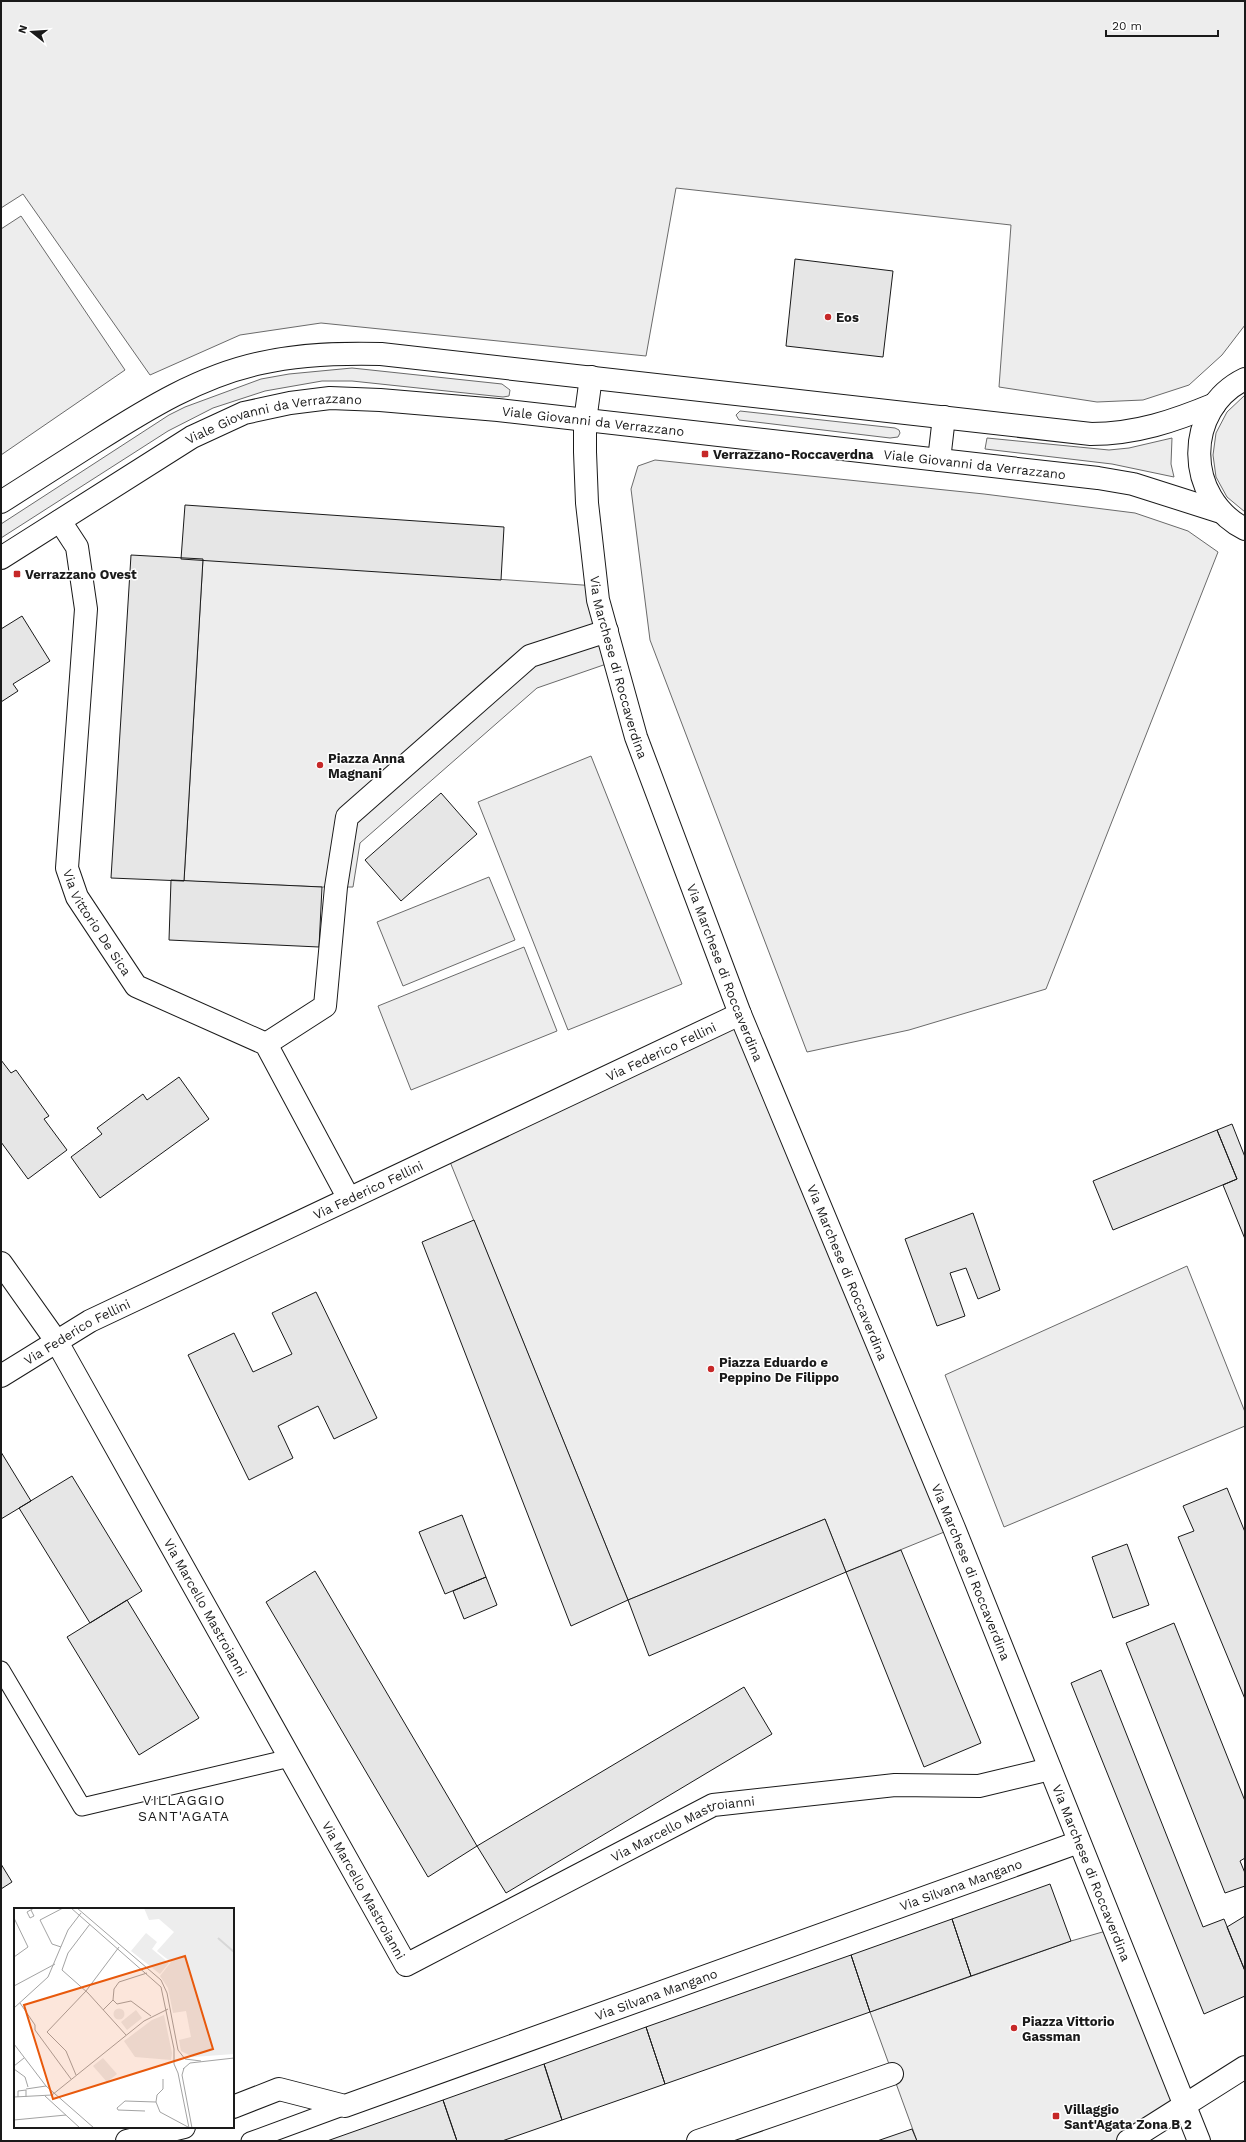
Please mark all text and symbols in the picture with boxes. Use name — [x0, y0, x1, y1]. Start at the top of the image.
north arrow — [12, 12, 52, 52]
scale bar — [1106, 12, 1218, 38]
text: 20 m — [1112, 19, 1142, 33]
text: N — [16, 23, 30, 35]
place label: Eos — [836, 310, 859, 325]
marker: Eos — [823, 312, 833, 322]
street label: Viale Giovanni da Verrazzano — [183, 391, 362, 447]
street label: Viale Giovanni da Verrazzano — [501, 404, 685, 439]
place label: Verrazzano-Roccaverdna — [713, 447, 874, 462]
street label: Viale Giovanni da Verrazzano — [883, 447, 1067, 482]
marker: Verrazzano-Roccaverdna — [700, 449, 710, 459]
place label: Verrazzano Ovest — [25, 567, 137, 582]
marker: Verrazzano Ovest — [12, 569, 22, 579]
street label: Via Marchese di Roccaverdina — [587, 575, 651, 761]
place label: Piazza Anna Magnani — [328, 751, 405, 781]
marker: Piazza Anna Magnani — [315, 760, 325, 770]
street label: Via Vittorio De Sica — [60, 867, 134, 979]
street label: Via Marchese di Roccaverdina — [684, 882, 766, 1064]
street label: Via Federico Fellini — [604, 1019, 718, 1084]
street label: Via Federico Fellini — [311, 1158, 426, 1223]
street label: Via Marchese di Roccaverdina — [804, 1182, 891, 1363]
street label: Via Federico Fellini — [21, 1296, 133, 1368]
place label: Piazza Eduardo e Peppino De Filippo — [719, 1355, 839, 1385]
marker: Piazza Eduardo e Peppino De Filippo — [706, 1364, 716, 1374]
street label: Via Marchese di Roccaverdina — [928, 1482, 1013, 1663]
street label: Via Marcello Mastroianni — [161, 1536, 250, 1679]
street label: Via Marchese di Roccaverdina — [1049, 1782, 1134, 1964]
district label: VILLAGGIO SANT'AGATA — [138, 1792, 230, 1824]
street label: Via Marcello Mastroianni — [609, 1793, 755, 1865]
street label: Via Marcello Mastroianni — [319, 1819, 408, 1962]
street label: Via Silvana Mangano — [898, 1856, 1024, 1914]
inset map — [14, 1908, 234, 2128]
street label: Via Silvana Mangano — [593, 1966, 720, 2024]
place label: Piazza Vittorio Gassman — [1022, 2014, 1115, 2044]
marker: Piazza Vittorio Gassman — [1009, 2023, 1019, 2033]
place label: Villaggio Sant'Agata Zona B 2 — [1064, 2102, 1192, 2132]
marker: Villaggio Sant'Agata Zona B 2 — [1051, 2111, 1061, 2121]

